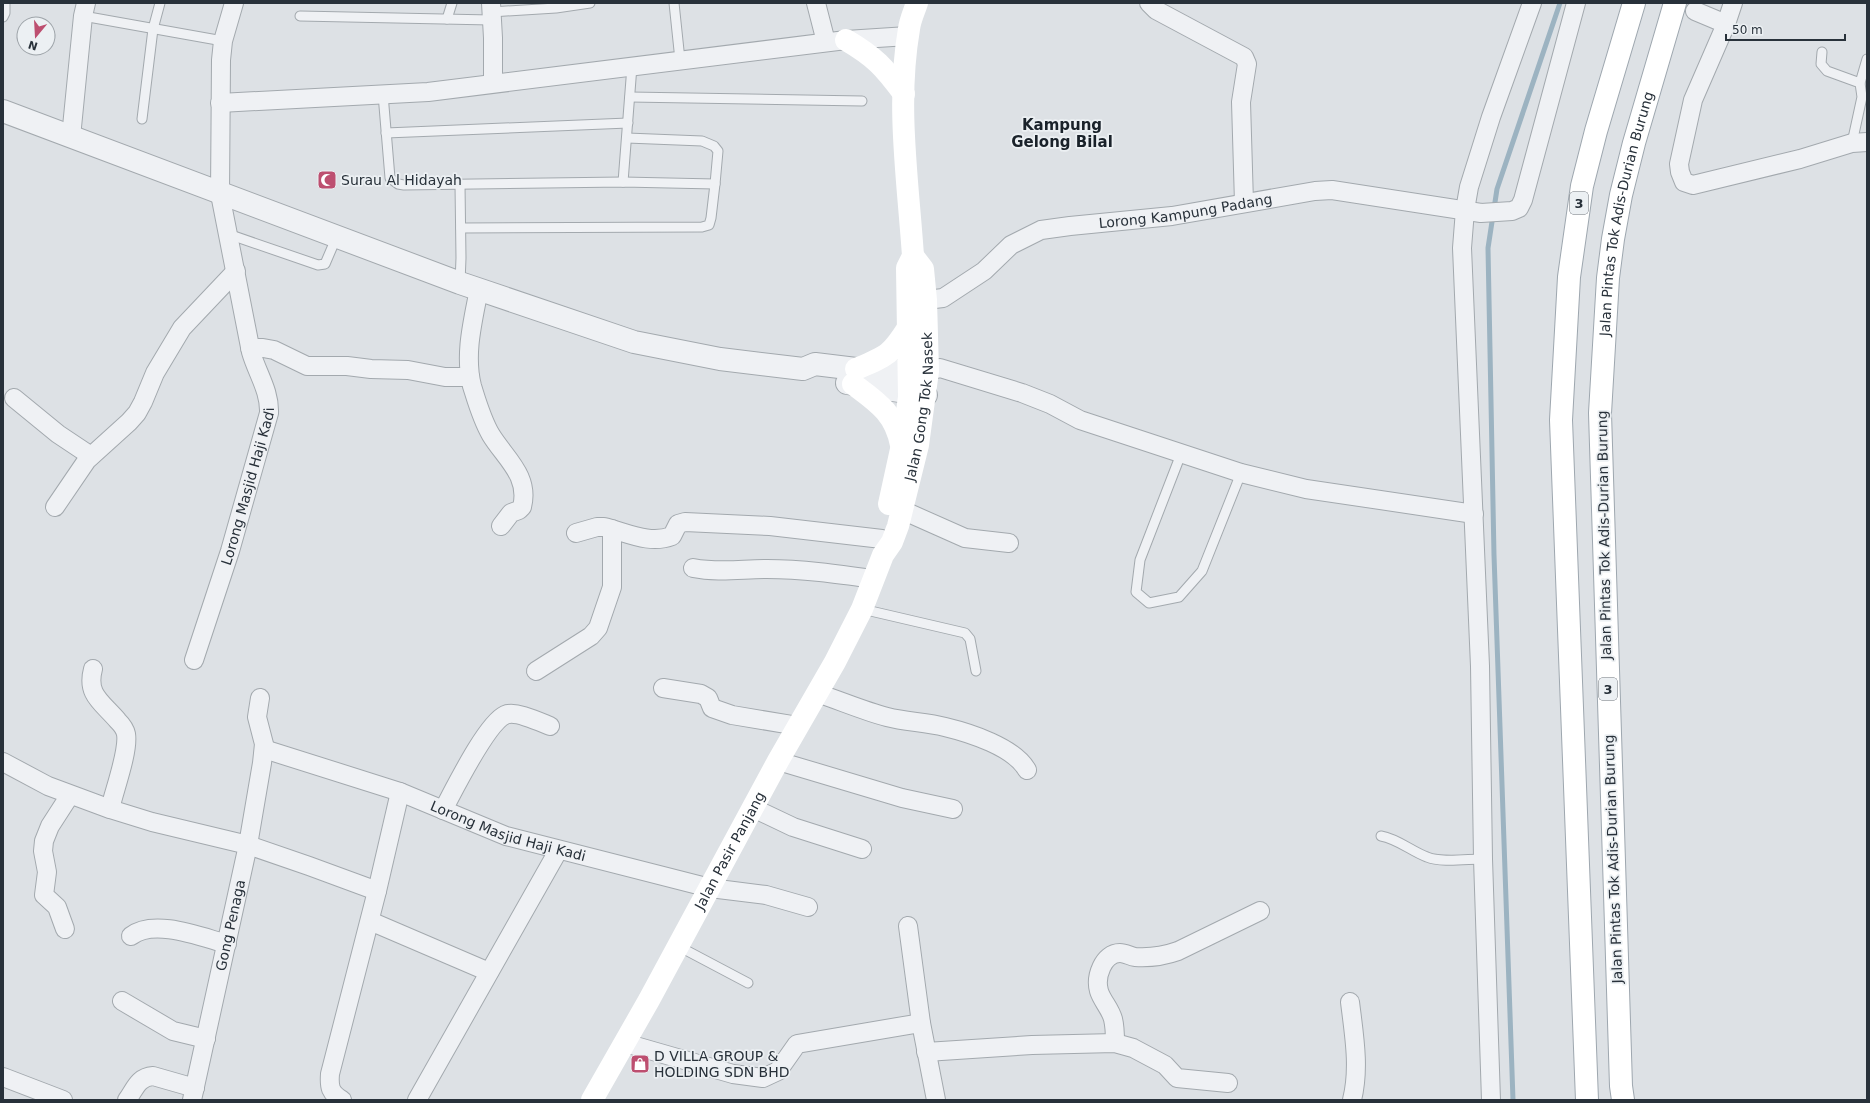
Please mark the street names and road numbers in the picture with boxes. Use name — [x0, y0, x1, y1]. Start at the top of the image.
street label: Jalan Pintas Tok Adis-Durian Burung — [1597, 90, 1657, 338]
street label: Lorong Kampung Padang — [1098, 191, 1273, 231]
road number: 3 — [1570, 192, 1588, 214]
street label: Jalan Gong Tok Nasek — [901, 331, 936, 484]
street label: Lorong Masjid Haji Kadi — [218, 407, 277, 567]
street label: Jalan Pintas Tok Adis-Durian Burung — [1594, 410, 1614, 661]
road number: 3 — [1599, 678, 1617, 700]
street label: Jalan Pintas Tok Adis-Durian Burung — [1601, 734, 1625, 985]
street label: Jalan Pasir Panjang — [691, 789, 768, 913]
street label: Lorong Masjid Haji Kadi — [428, 798, 588, 864]
street label: Gong Penaga — [213, 878, 248, 972]

